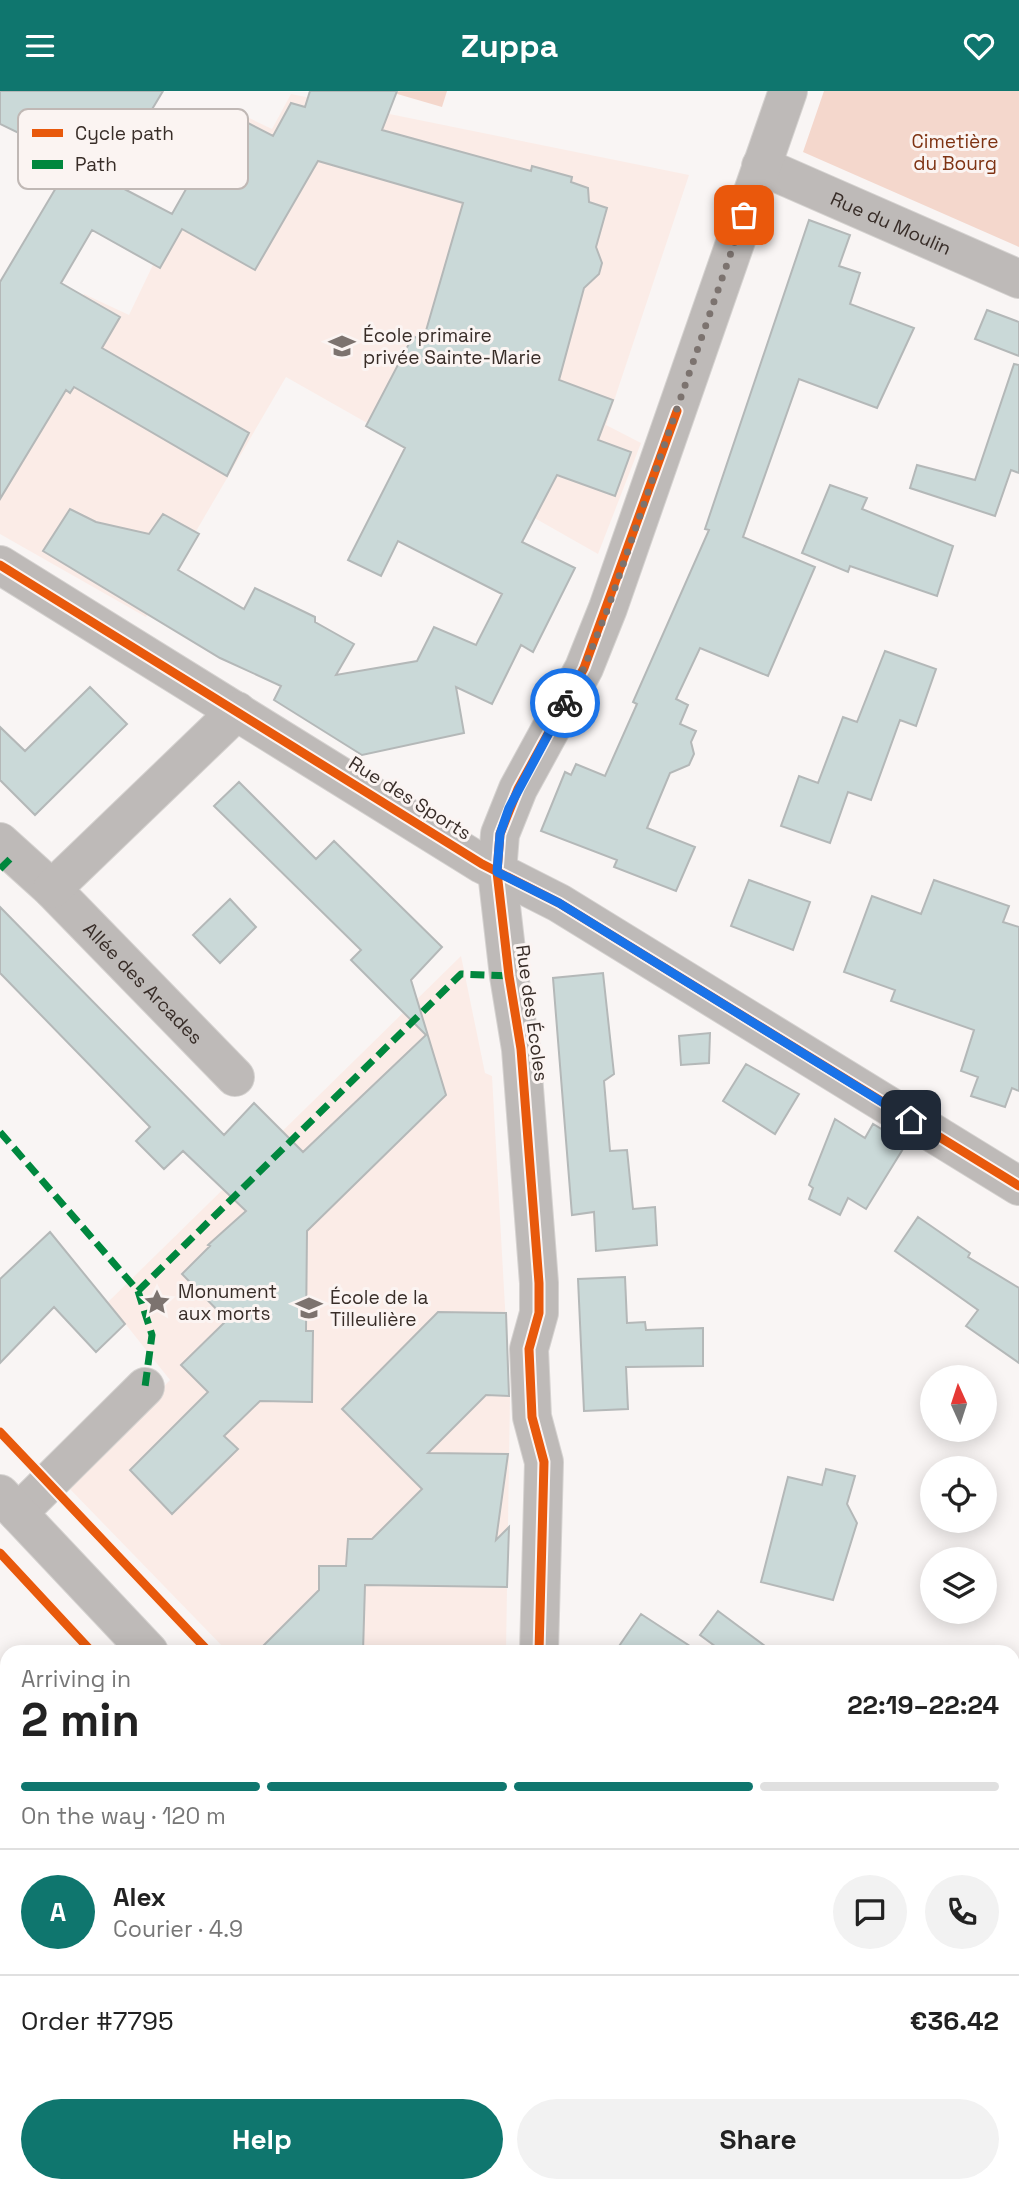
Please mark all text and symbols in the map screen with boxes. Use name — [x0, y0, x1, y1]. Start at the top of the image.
text: Zuppa — [461, 26, 558, 66]
icon: menu — [21, 27, 59, 65]
icon: heart — [960, 27, 998, 65]
legend — [18, 109, 248, 189]
text: Cycle path — [75, 121, 174, 146]
park label: Cimetière du Bourg — [912, 129, 998, 176]
text: Path — [75, 152, 117, 177]
pin — [714, 185, 774, 245]
street label: Rue du Moulin — [827, 186, 955, 260]
icon: bag — [725, 196, 763, 234]
place label: École primaire privée Sainte-Marie — [363, 323, 542, 370]
school or university icon: École primaire privée Sainte-Marie — [327, 331, 357, 361]
courier — [530, 668, 600, 738]
icon: bike — [546, 684, 584, 722]
street label: Rue des Sports — [344, 750, 476, 846]
street label: Allée des Arcades — [78, 916, 208, 1049]
street label: Rue des Écoles — [510, 943, 554, 1083]
pin — [881, 1090, 941, 1150]
icon: home — [892, 1101, 930, 1139]
place label: Monument aux morts — [178, 1279, 277, 1326]
place label: École de la Tilleulière — [330, 1285, 429, 1332]
place icon: Monument aux morts — [142, 1287, 172, 1317]
school or university icon: École de la Tilleulière — [294, 1293, 324, 1323]
north arrow — [920, 1365, 998, 1442]
map controls — [920, 1365, 997, 1624]
button: locate — [920, 1456, 997, 1533]
button: layers — [920, 1547, 997, 1624]
text: Arriving in — [21, 1664, 131, 1694]
text: 22:19–22:24 — [847, 1688, 999, 1722]
text: 2 min — [21, 1691, 140, 1749]
text: On the way · 120 m — [21, 1801, 226, 1831]
button: chat — [833, 1875, 907, 1949]
button: phone — [925, 1875, 999, 1949]
text: Alex — [113, 1880, 166, 1914]
text: A — [50, 1895, 66, 1929]
text: Courier · 4.9 — [113, 1914, 243, 1944]
text: Order #7795 — [21, 2004, 173, 2038]
text: €36.42 — [910, 2004, 999, 2038]
button: Help — [21, 2099, 503, 2179]
button: Share — [517, 2099, 999, 2179]

